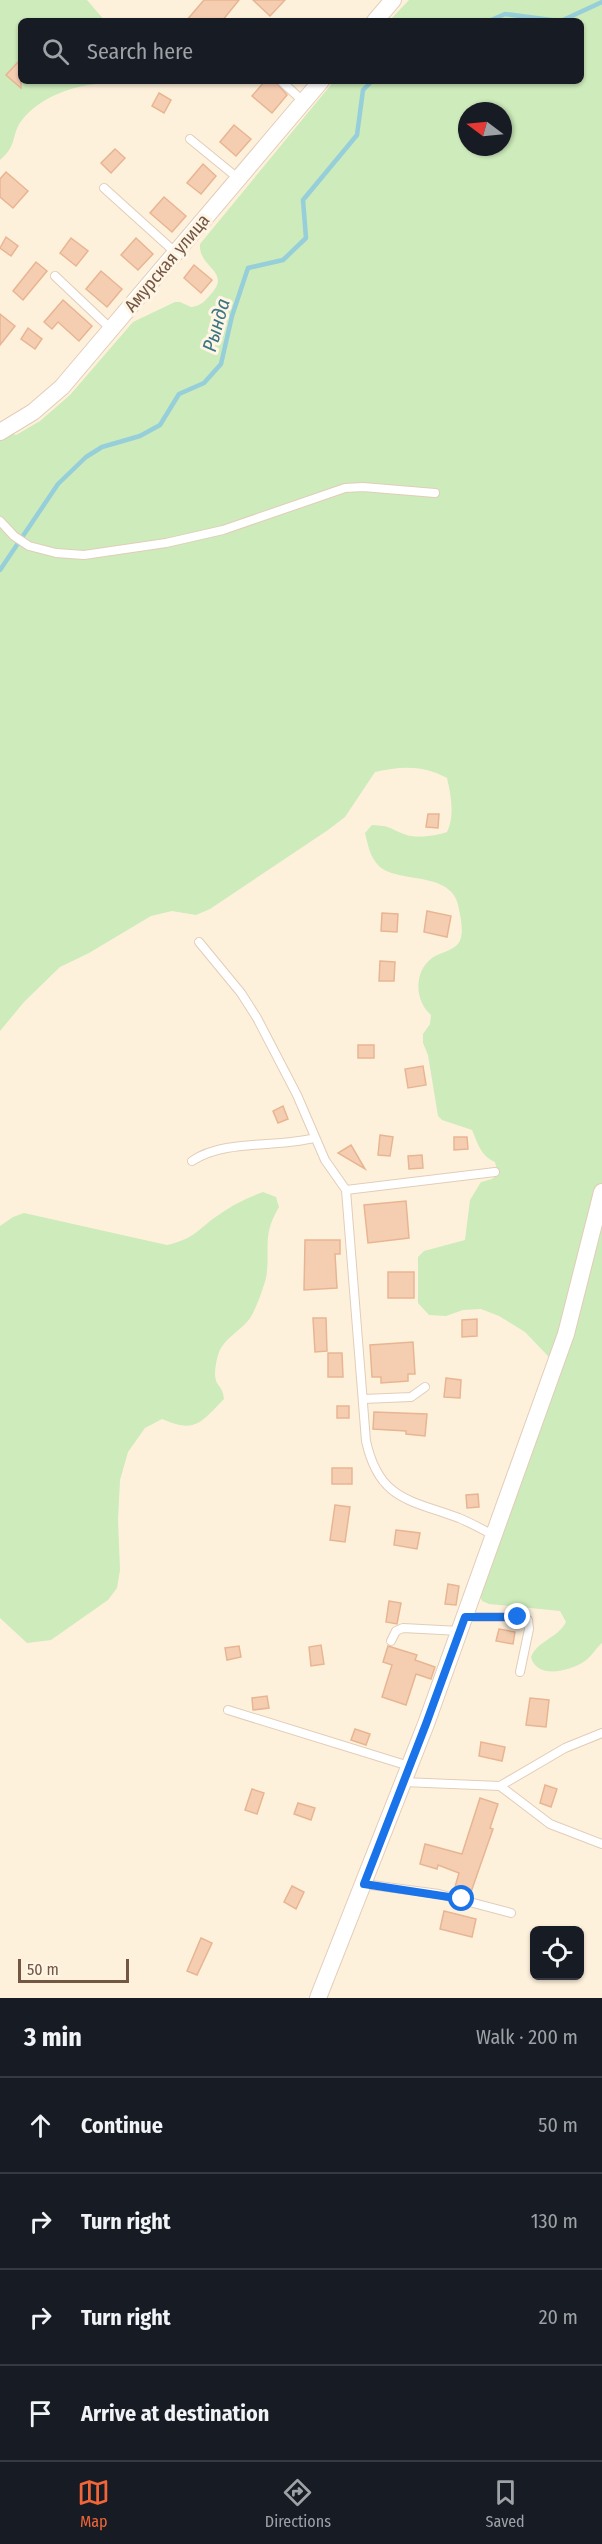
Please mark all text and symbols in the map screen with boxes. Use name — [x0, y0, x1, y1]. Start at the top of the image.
search box — [18, 18, 584, 84]
icon: search — [39, 35, 72, 68]
text: Search here — [87, 38, 193, 65]
north arrow — [458, 102, 512, 156]
street label: Амурская улица — [120, 209, 214, 316]
water label: Рында — [197, 296, 235, 354]
route end — [504, 1603, 530, 1629]
route start — [448, 1885, 474, 1911]
map controls — [530, 1926, 584, 1980]
button: locate — [530, 1926, 584, 1980]
scale bar — [18, 1956, 129, 1984]
text: 50 m — [27, 1960, 59, 1979]
text: 3 min — [24, 2022, 82, 2053]
text: Walk · 200 m — [476, 2025, 578, 2049]
icon: ahead — [24, 2109, 57, 2142]
text: Continue — [81, 2112, 163, 2139]
text: 50 m — [538, 2113, 578, 2137]
icon: right — [24, 2205, 57, 2238]
text: Turn right — [81, 2208, 170, 2235]
text: 130 m — [531, 2209, 578, 2233]
icon: right — [24, 2301, 57, 2334]
text: Turn right — [81, 2304, 170, 2331]
text: 20 m — [539, 2305, 578, 2329]
icon: arrive — [24, 2397, 57, 2430]
text: Arrive at destination — [81, 2400, 269, 2427]
tab: Map — [77, 2476, 110, 2531]
tab: Directions — [265, 2476, 331, 2531]
tab: Saved — [486, 2476, 525, 2531]

